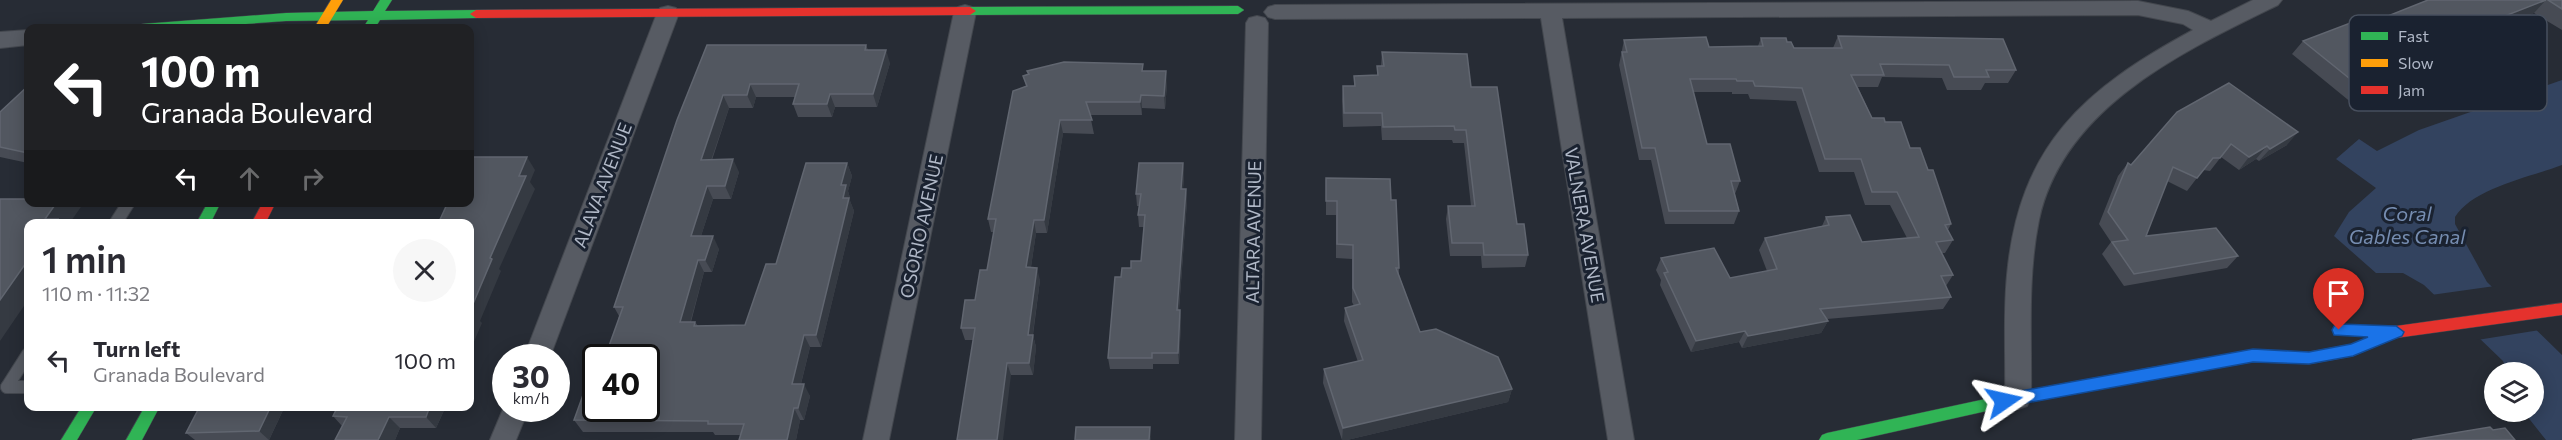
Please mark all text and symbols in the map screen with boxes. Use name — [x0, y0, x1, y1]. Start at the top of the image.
legend — [2349, 15, 2547, 111]
text: Fast — [2398, 26, 2429, 45]
text: 100 m — [141, 44, 261, 96]
icon: left — [42, 48, 120, 126]
text: Slow — [2398, 53, 2434, 72]
text: Jam — [2398, 80, 2425, 99]
text: Granada Boulevard — [141, 96, 373, 129]
street label: ALAVA AVENUE — [568, 119, 636, 251]
street label: VALNERA AVENUE — [1560, 146, 1610, 304]
street label: OSORIO AVENUE — [895, 152, 947, 300]
street label: ALTARA AVENUE — [1241, 160, 1265, 304]
icon: left — [170, 162, 203, 195]
icon: ahead — [233, 162, 266, 195]
icon: right — [296, 162, 329, 195]
water label: Coral Gables Canal — [2349, 201, 2466, 248]
text: 1 min — [42, 236, 127, 280]
button: close — [393, 239, 456, 302]
pin — [2313, 268, 2364, 330]
icon: arrive — [2322, 277, 2355, 310]
text: 110 m · 11:32 — [42, 281, 150, 305]
text: Turn left — [93, 335, 180, 362]
icon: left — [42, 344, 75, 377]
speed limit sign: 40 — [582, 344, 660, 422]
text: 100 m — [394, 347, 456, 374]
text: 30 — [512, 357, 550, 394]
text: Granada Boulevard — [93, 362, 265, 386]
map controls — [2484, 362, 2544, 422]
button: layers — [2484, 362, 2544, 422]
position arrow — [1972, 369, 2036, 433]
text: km/h — [513, 389, 549, 407]

